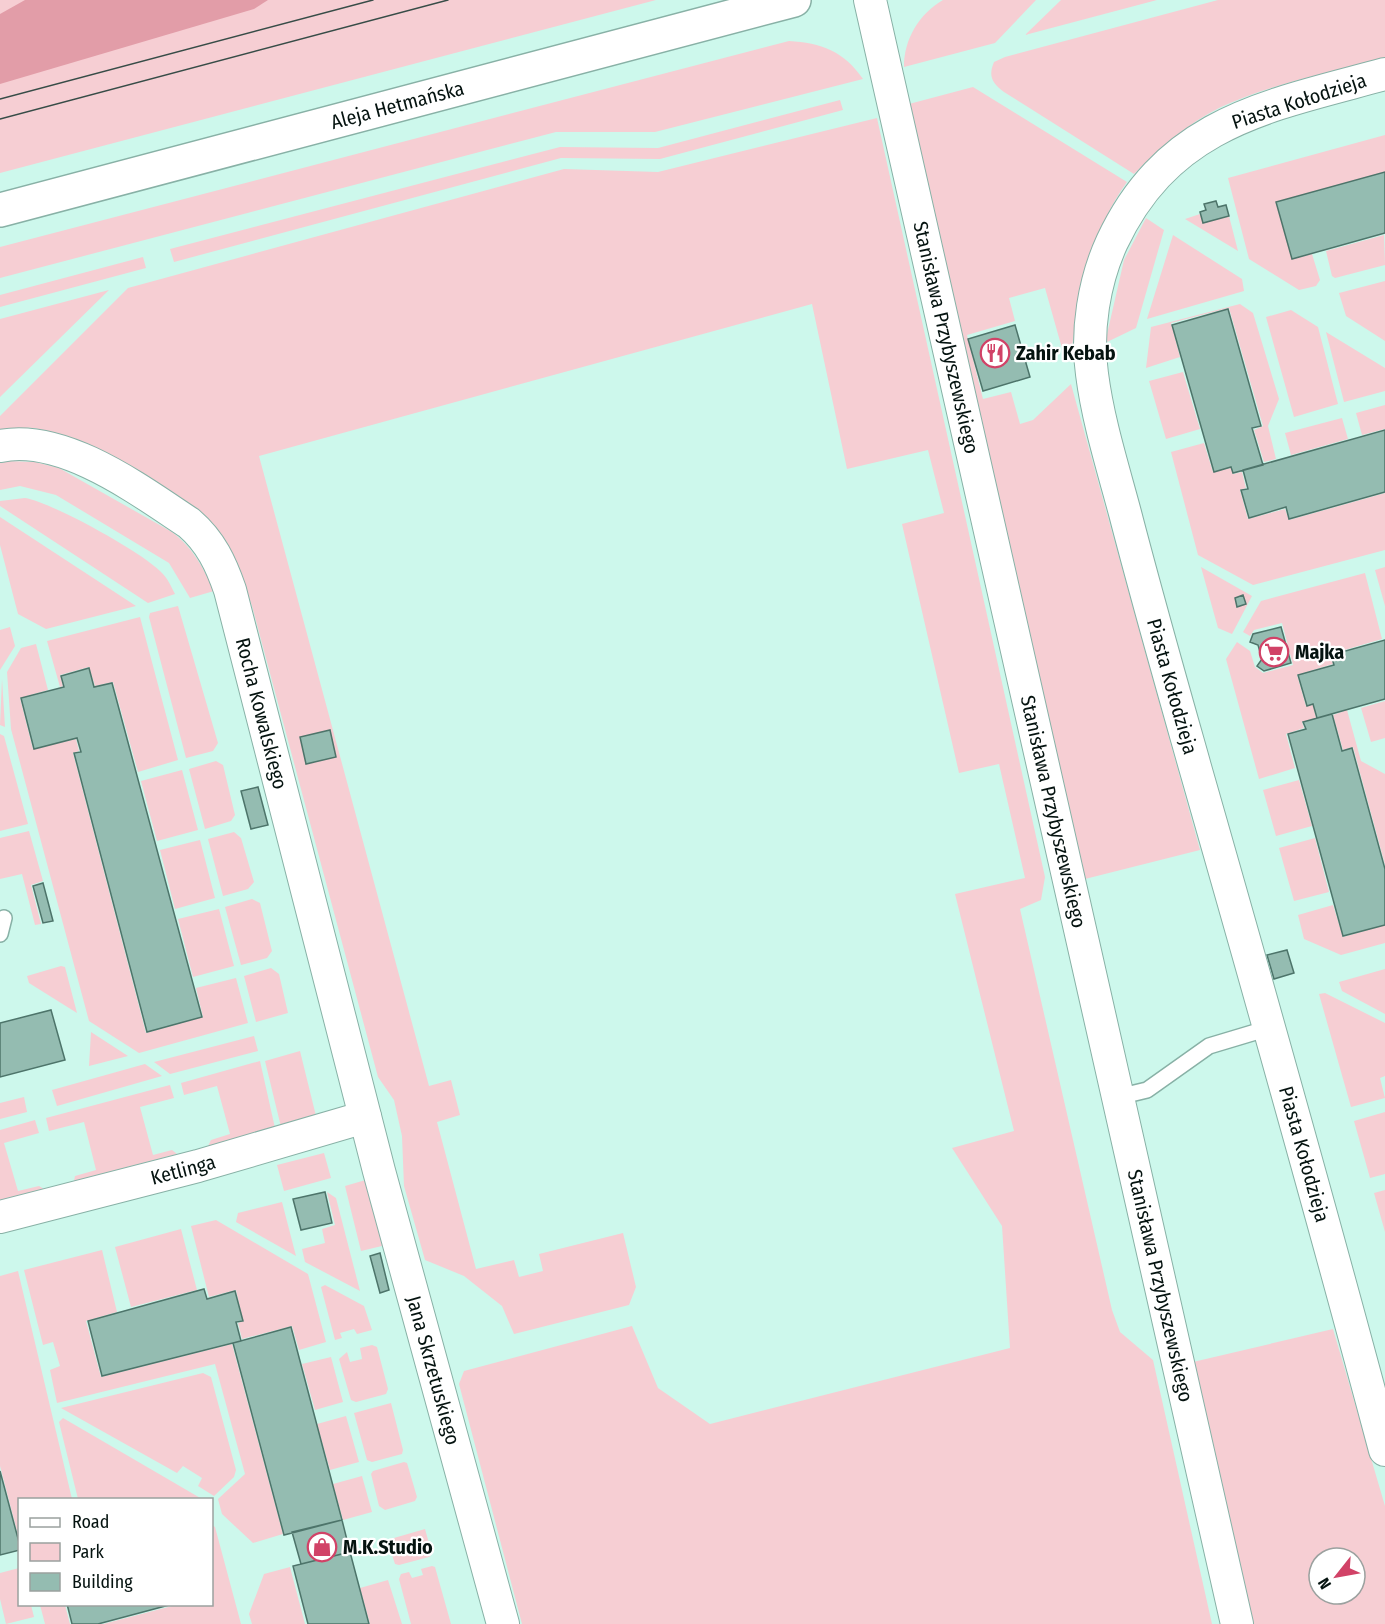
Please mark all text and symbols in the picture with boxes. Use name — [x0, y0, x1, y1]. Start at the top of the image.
street label: Piasta Kołodzieja — [1229, 68, 1369, 134]
street label: Aleja Hetmańska — [328, 76, 467, 134]
street label: Stanisława Przybyszewskiego — [908, 219, 984, 456]
restaurant icon: Zahir Kebab — [979, 337, 1011, 369]
place label: Zahir Kebab — [1016, 341, 1116, 365]
street label: Piasta Kołodzieja — [1142, 616, 1203, 757]
street label: Rocha Kowalskiego — [231, 635, 293, 792]
supermarket icon: Majka — [1258, 636, 1290, 668]
place label: Majka — [1295, 640, 1344, 664]
street label: Stanisława Przybyszewskiego — [1016, 693, 1091, 930]
street label: Piasta Kołodzieja — [1274, 1083, 1335, 1225]
street label: Ketlinga — [148, 1150, 218, 1190]
street label: Stanisława Przybyszewskiego — [1123, 1167, 1198, 1404]
street label: Jana Skrzetuskiego — [402, 1293, 465, 1447]
legend — [18, 1498, 213, 1606]
text: Road — [72, 1511, 109, 1533]
shop icon: M.K.Studio — [306, 1531, 338, 1563]
place label: M.K.Studio — [343, 1535, 433, 1559]
text: Park — [72, 1541, 105, 1563]
north arrow — [1307, 1546, 1367, 1606]
text: Building — [72, 1571, 133, 1593]
text: N — [1314, 1574, 1335, 1592]

